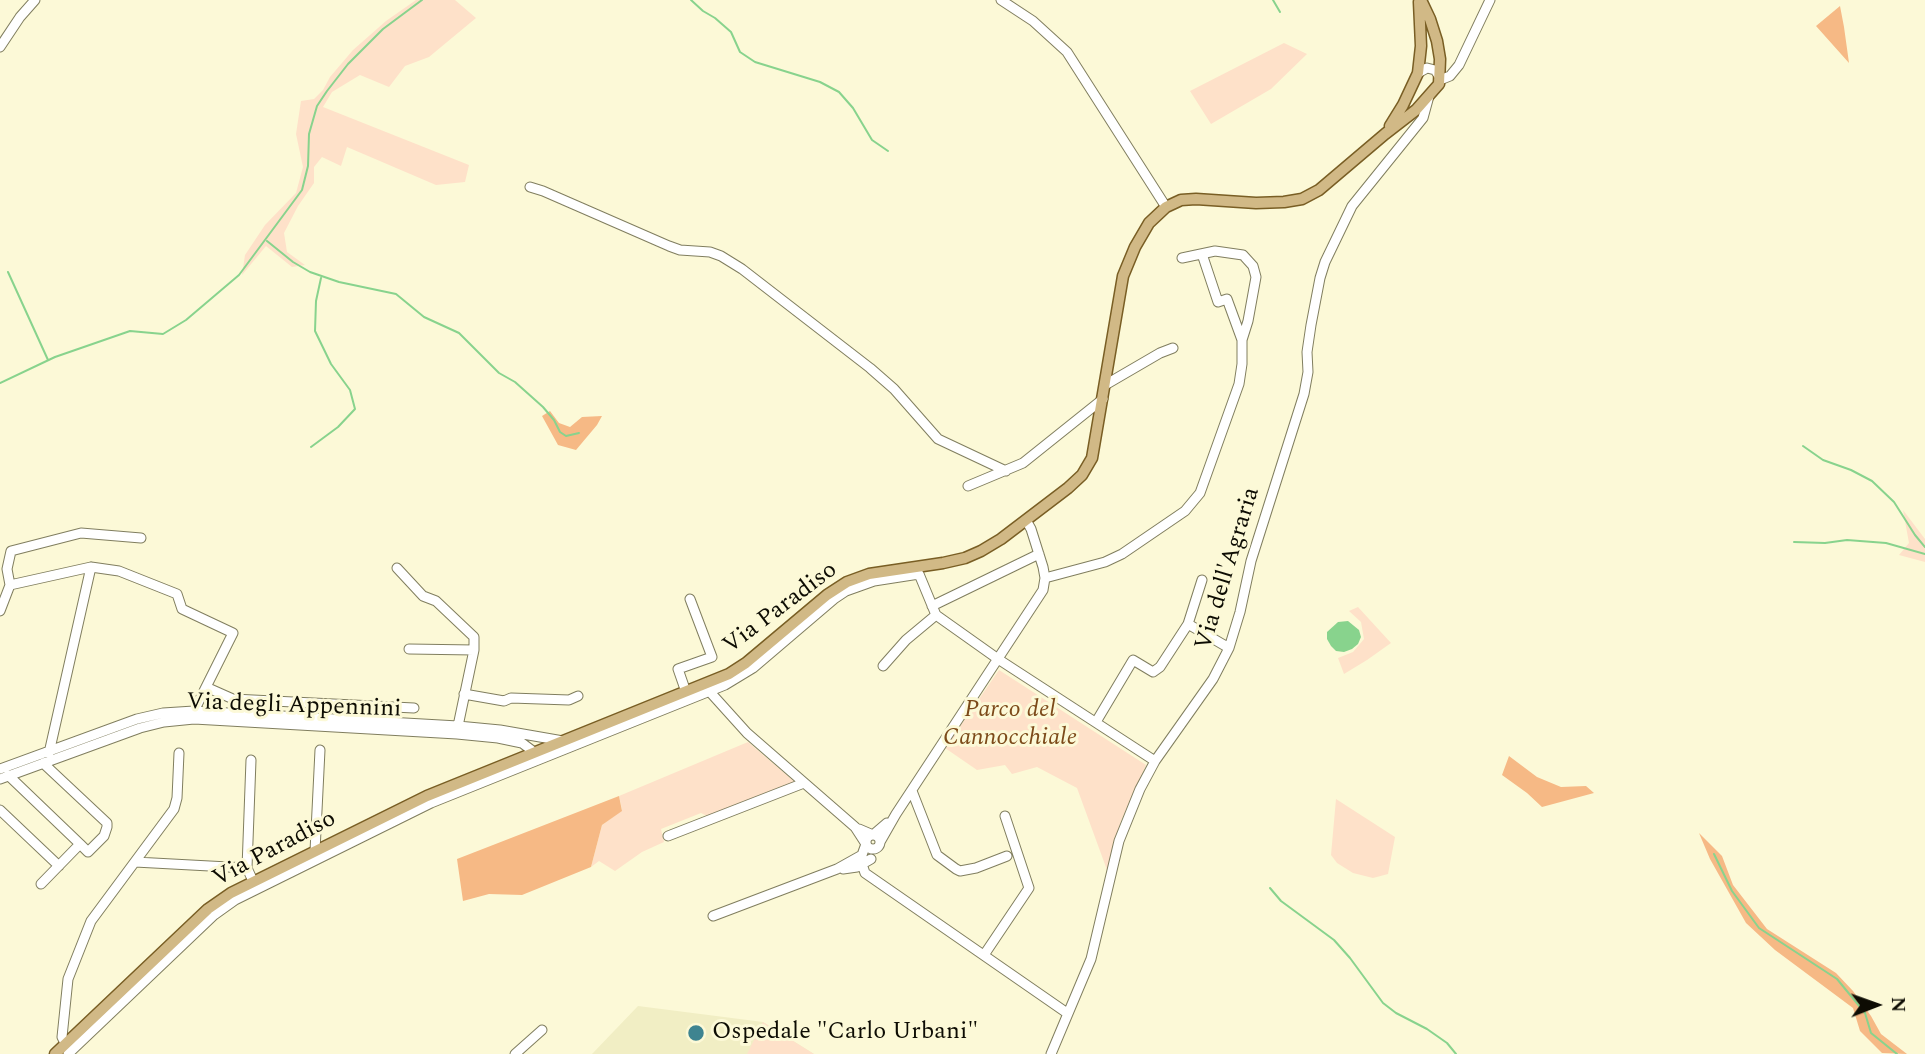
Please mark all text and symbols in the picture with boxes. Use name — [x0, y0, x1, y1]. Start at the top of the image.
street label: Via dell'Agraria — [1191, 484, 1267, 654]
street label: Via Paradiso — [718, 557, 844, 661]
street label: Via degli Appennini — [186, 689, 402, 725]
park label: Parco del Cannocchiale — [943, 697, 1077, 753]
street label: Via Paradiso — [208, 806, 342, 894]
north arrow — [1841, 970, 1911, 1040]
text: N — [1883, 997, 1912, 1013]
place label: Ospedale "Carlo Urbani" — [712, 1019, 978, 1047]
marker: Ospedale "Carlo Urbani" — [686, 1023, 706, 1043]

